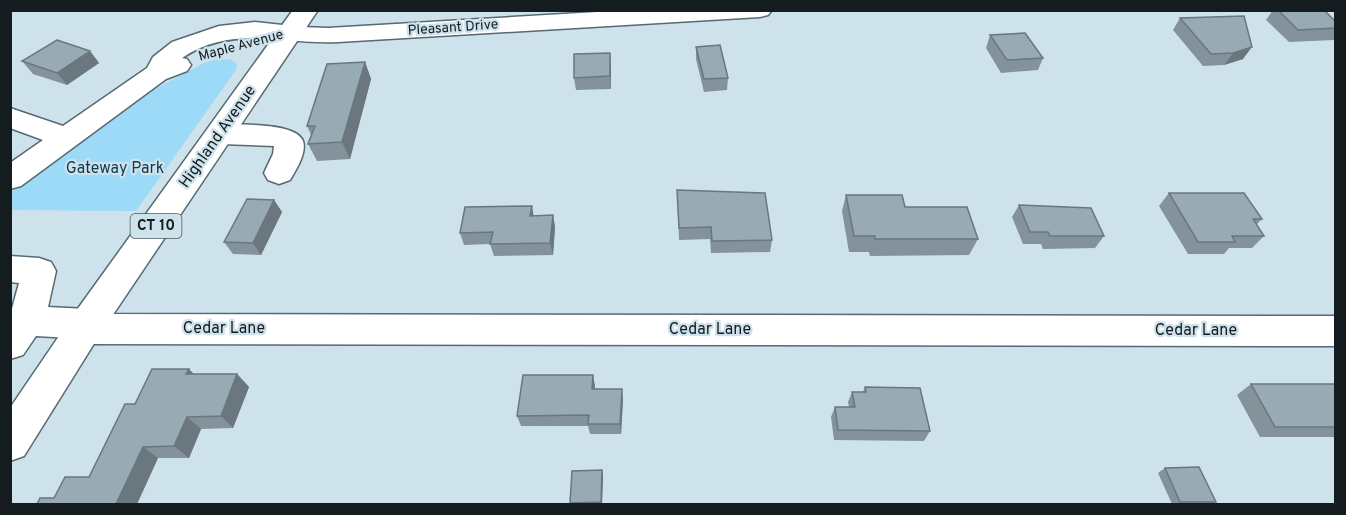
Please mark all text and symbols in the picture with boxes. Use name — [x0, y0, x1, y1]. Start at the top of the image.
street label: Pleasant Drive — [407, 16, 499, 40]
street label: Maple Avenue — [197, 27, 285, 65]
street label: Highland Avenue — [175, 82, 261, 192]
park label: Gateway Park — [66, 159, 164, 179]
road number: CT 10 — [130, 214, 182, 238]
street label: Cedar Lane — [183, 319, 265, 339]
street label: Cedar Lane — [669, 320, 751, 340]
street label: Cedar Lane — [1155, 321, 1237, 341]

